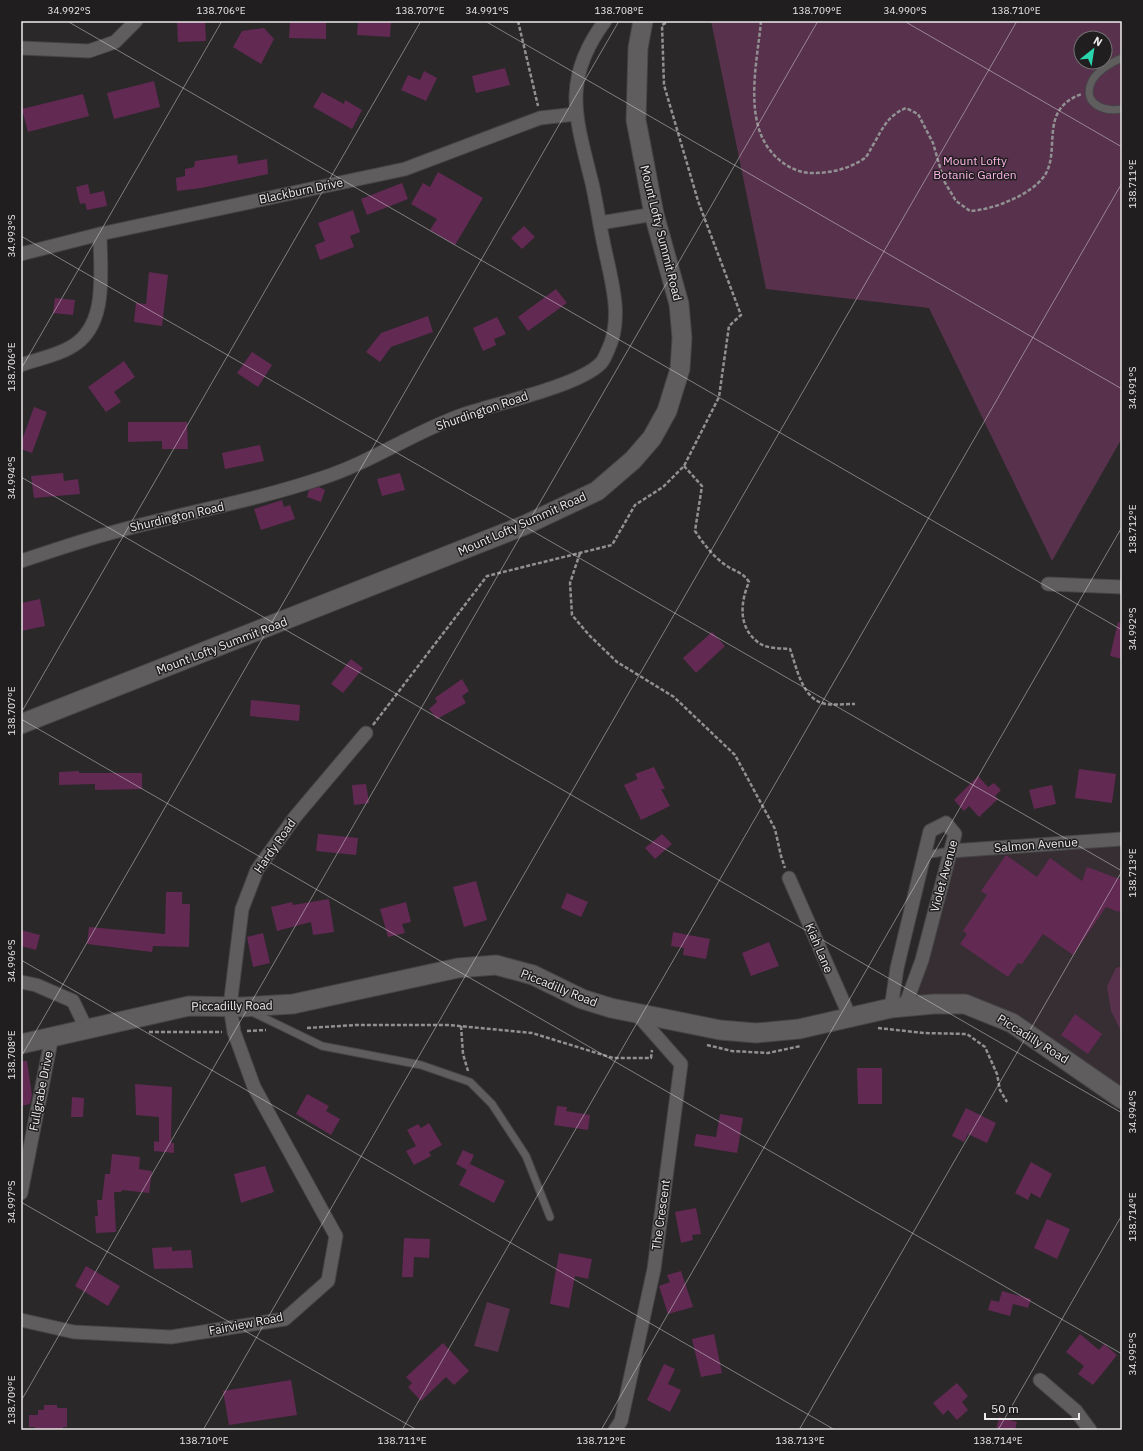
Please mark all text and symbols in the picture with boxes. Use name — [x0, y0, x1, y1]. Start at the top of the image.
text: 34.992°S — [47, 4, 91, 17]
text: 138.706°E — [196, 4, 246, 17]
text: 138.707°E — [395, 4, 445, 17]
text: 34.991°S — [465, 4, 509, 17]
text: 138.708°E — [594, 4, 644, 17]
text: 138.709°E — [792, 4, 842, 17]
text: 34.990°S — [883, 4, 927, 17]
text: 138.710°E — [991, 4, 1041, 17]
north arrow — [1073, 30, 1113, 70]
text: N — [1091, 33, 1105, 49]
park label: Mount Lofty Botanic Garden — [933, 153, 1017, 182]
text: 138.711°E — [1126, 159, 1139, 209]
street label: Mount Lofty Summit Road — [637, 164, 686, 302]
street label: Blackburn Drive — [257, 174, 345, 207]
text: 34.993°S — [5, 214, 18, 258]
text: 138.706°E — [5, 342, 18, 392]
text: 34.991°S — [1126, 366, 1139, 410]
street label: Shurdington Road — [434, 388, 530, 433]
text: 34.994°S — [5, 456, 18, 500]
street label: Mount Lofty Summit Road — [455, 488, 588, 559]
street label: Shurdington Road — [128, 498, 225, 535]
text: 138.712°E — [1126, 504, 1139, 554]
text: 34.992°S — [1126, 607, 1139, 651]
street label: Mount Lofty Summit Road — [154, 614, 289, 677]
text: 138.707°E — [5, 686, 18, 736]
street label: Hardy Road — [250, 816, 299, 876]
street label: Salmon Avenue — [994, 834, 1079, 855]
street label: Violet Avenue — [927, 838, 960, 914]
text: 138.713°E — [1126, 848, 1139, 898]
street label: Kiah Lane — [802, 921, 837, 975]
text: 34.996°S — [5, 939, 18, 983]
street label: Piccadilly Road — [519, 965, 600, 1010]
street label: Piccadilly Road — [191, 997, 273, 1014]
street label: Piccadilly Road — [995, 1011, 1072, 1067]
text: 138.708°E — [5, 1030, 18, 1080]
street label: Fullgrabe Drive — [25, 1049, 56, 1132]
text: 34.994°S — [1126, 1090, 1139, 1134]
street label: The Crescent — [648, 1179, 673, 1251]
text: 34.997°S — [5, 1180, 18, 1224]
text: 138.714°E — [1126, 1192, 1139, 1242]
street label: Fairview Road — [208, 1309, 284, 1338]
text: 34.995°S — [1126, 1332, 1139, 1376]
text: 138.709°E — [5, 1375, 18, 1425]
scale bar — [985, 1395, 1079, 1421]
text: 50 m — [991, 1401, 1019, 1416]
text: 138.710°E — [179, 1434, 229, 1447]
text: 138.711°E — [377, 1434, 427, 1447]
text: 138.712°E — [576, 1434, 626, 1447]
text: 138.713°E — [775, 1434, 825, 1447]
text: 138.714°E — [973, 1434, 1023, 1447]

